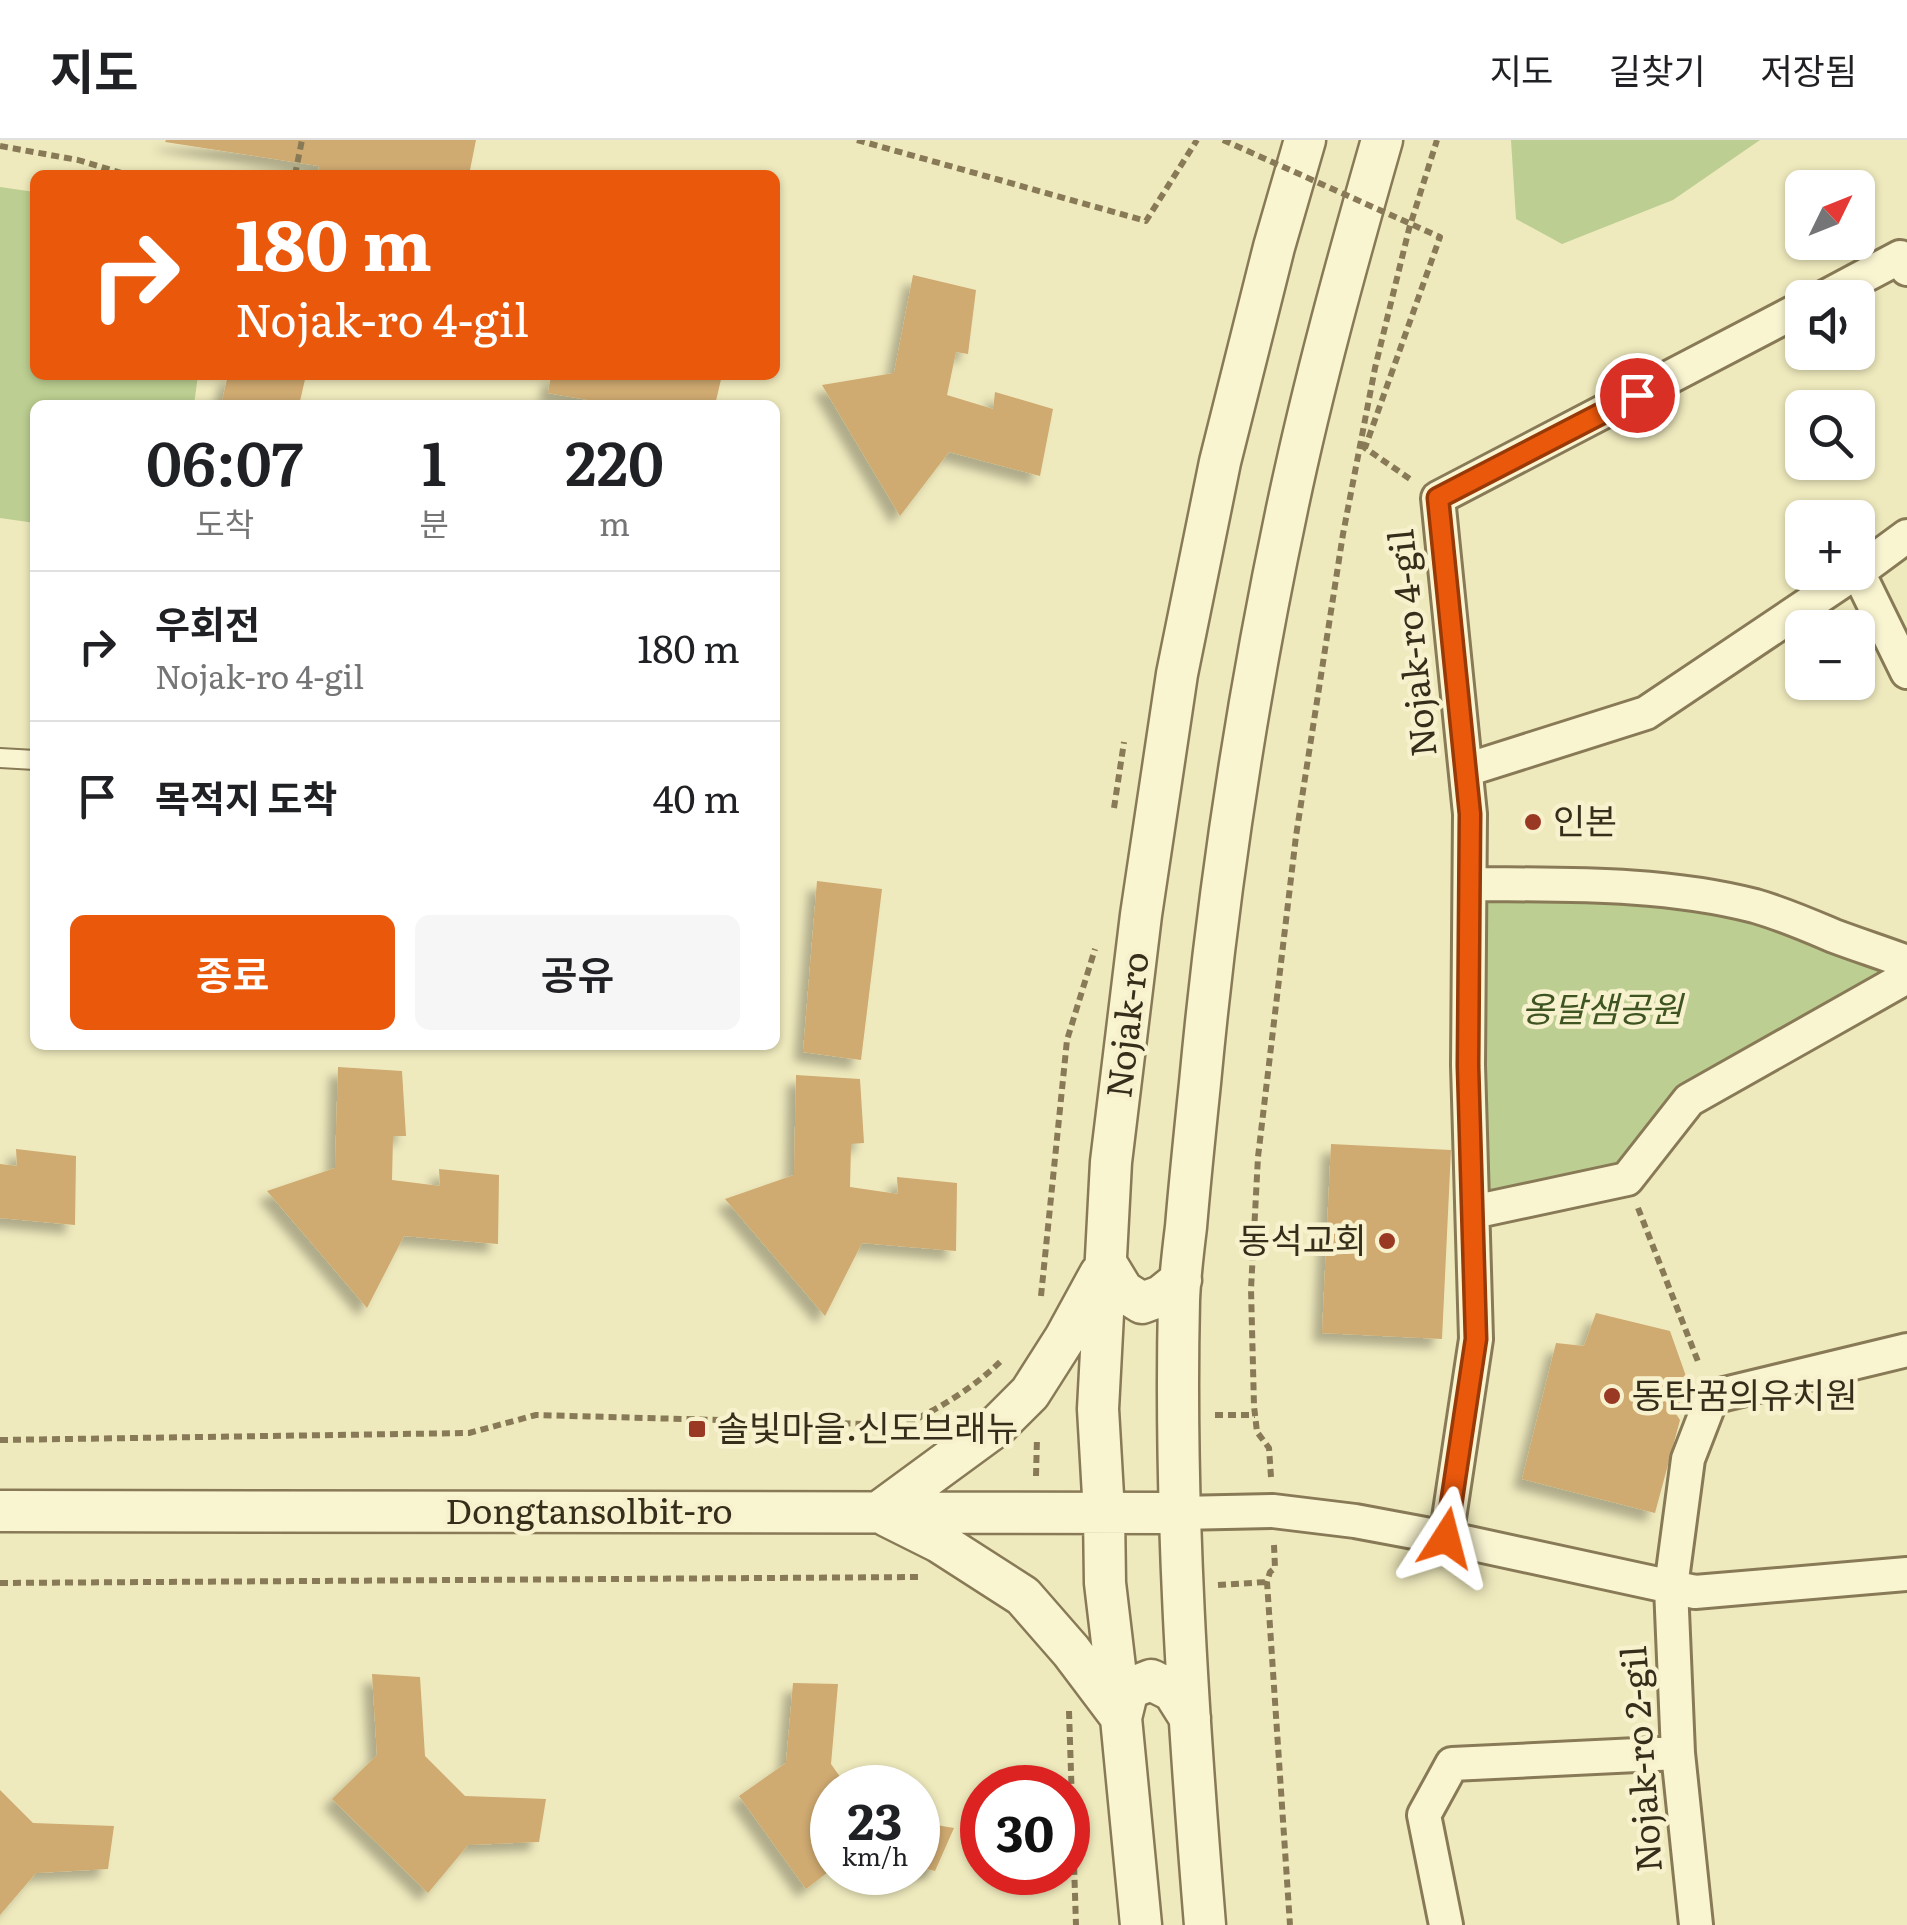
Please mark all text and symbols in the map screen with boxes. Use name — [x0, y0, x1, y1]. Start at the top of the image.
text: 지도 — [50, 34, 138, 105]
text: 지도 — [1489, 43, 1554, 95]
text: 길찾기 — [1609, 43, 1705, 95]
text: 저장됨 — [1760, 43, 1857, 95]
north arrow — [1785, 170, 1875, 260]
map controls — [1785, 170, 1875, 700]
text: 180 m — [235, 189, 432, 293]
icon: right — [70, 210, 200, 340]
button: sound — [1785, 280, 1875, 370]
text: Nojak-ro 4-gil — [235, 284, 529, 351]
pin — [1595, 353, 1680, 438]
icon: arrive — [1610, 368, 1665, 423]
button: search — [1785, 390, 1875, 480]
text: 06:07 — [146, 415, 303, 504]
text: 1 — [422, 415, 446, 504]
text: 220 — [565, 415, 664, 504]
text: 도착 — [195, 498, 254, 546]
text: 분 — [419, 498, 449, 546]
text: m — [599, 498, 630, 546]
button: + — [1785, 500, 1875, 590]
street label: Nojak-ro 4-gil — [1372, 527, 1448, 760]
text: 우회전 — [155, 594, 260, 651]
button: − — [1785, 610, 1875, 700]
text: 180 m — [637, 618, 740, 675]
icon: right — [70, 619, 125, 674]
text: Nojak-ro 4-gil — [155, 651, 364, 699]
text: 목적지 도착 — [155, 768, 337, 825]
text: 40 m — [653, 768, 740, 825]
icon: arrive — [70, 769, 125, 824]
place label: 인본 — [1553, 793, 1617, 845]
marker: 인본 — [1522, 811, 1544, 833]
button: 종료 — [70, 915, 395, 1030]
button: 공유 — [415, 915, 740, 1030]
street label: Nojak-ro — [1090, 949, 1160, 1101]
park label: 옹달샘공원 — [1521, 981, 1685, 1033]
place label: 동석교회 — [1238, 1212, 1367, 1264]
marker: 동석교회 — [1376, 1230, 1398, 1252]
place label: 동탄꿈의유치원 — [1632, 1367, 1857, 1419]
marker: 동탄꿈의유치원 — [1601, 1385, 1623, 1407]
place label: 솔빛마을.신도브래뉴 — [717, 1400, 1018, 1452]
marker: 솔빛마을.신도브래뉴 — [686, 1418, 708, 1440]
street label: Dongtansolbit-ro — [445, 1483, 733, 1535]
position arrow — [1394, 1486, 1498, 1590]
street label: Nojak-ro 2-gil — [1605, 1644, 1673, 1874]
speed limit sign: 30 — [960, 1765, 1090, 1895]
text: 23 — [848, 1781, 902, 1855]
text: km/h — [842, 1837, 908, 1874]

